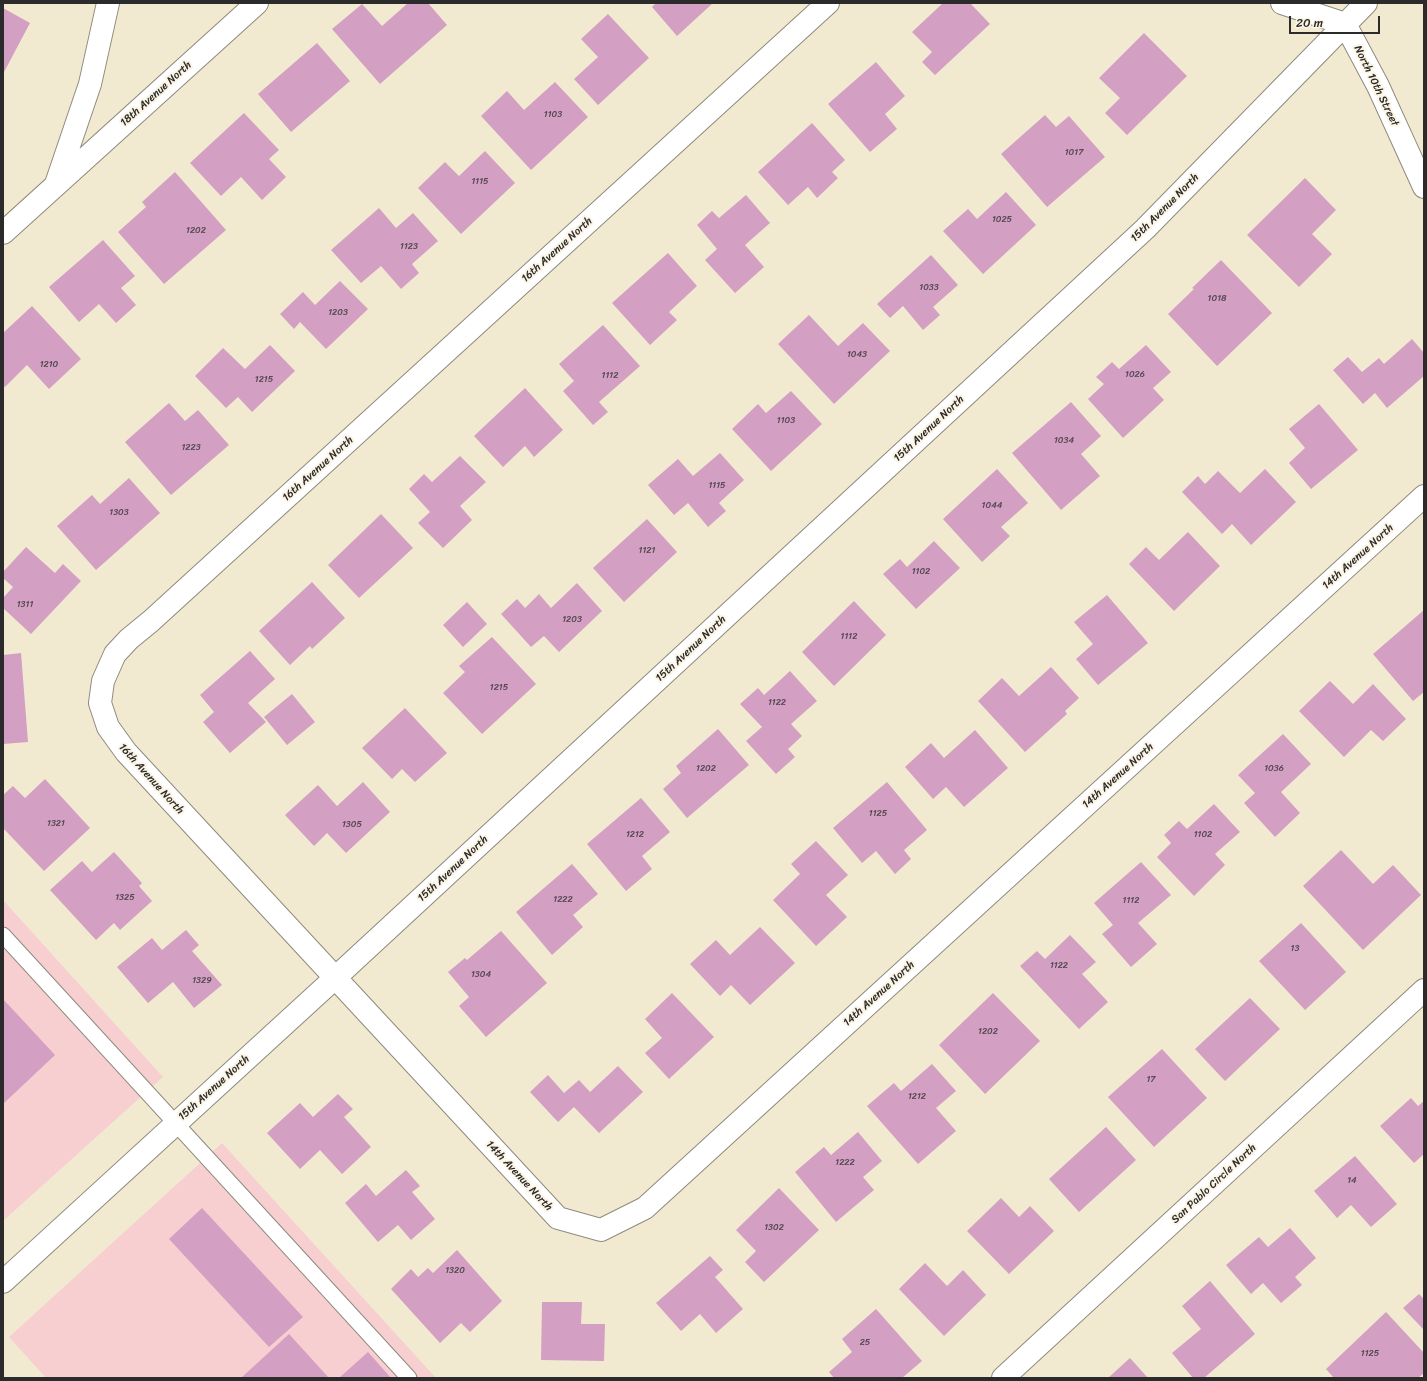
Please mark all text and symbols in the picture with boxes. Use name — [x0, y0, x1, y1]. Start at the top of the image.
scale bar — [1291, 8, 1382, 34]
text: 20 m — [1296, 12, 1323, 34]
street label: North 10th Street — [1351, 43, 1401, 129]
street label: 18th Avenue North — [118, 59, 194, 129]
house number: 1103 — [544, 110, 562, 120]
house number: 1017 — [1065, 148, 1083, 158]
street label: 15th Avenue North — [1128, 171, 1202, 245]
house number: 1115 — [471, 177, 489, 187]
street label: 16th Avenue North — [519, 215, 595, 285]
house number: 1025 — [992, 215, 1012, 225]
house number: 1202 — [186, 226, 206, 236]
house number: 1123 — [400, 242, 418, 252]
house number: 1033 — [919, 283, 939, 293]
house number: 1018 — [1208, 294, 1226, 304]
house number: 1203 — [328, 308, 348, 318]
house number: 1043 — [847, 350, 867, 360]
house number: 1210 — [40, 360, 58, 370]
house number: 1026 — [1125, 370, 1145, 380]
house number: 1112 — [602, 371, 618, 381]
house number: 1215 — [255, 375, 273, 385]
street label: 15th Avenue North — [891, 393, 967, 465]
house number: 1103 — [777, 416, 795, 426]
street label: 16th Avenue North — [280, 434, 356, 504]
house number: 1034 — [1054, 436, 1074, 446]
house number: 1223 — [181, 443, 201, 453]
house number: 1115 — [708, 481, 726, 491]
house number: 1044 — [982, 501, 1002, 511]
house number: 1303 — [109, 508, 129, 518]
street label: 14th Avenue North — [1320, 522, 1396, 592]
house number: 1121 — [639, 546, 655, 556]
house number: 1102 — [912, 567, 930, 577]
house number: 1311 — [17, 600, 33, 610]
street label: 15th Avenue North — [653, 613, 729, 685]
house number: 1203 — [562, 615, 582, 625]
house number: 1112 — [841, 632, 857, 642]
house number: 1215 — [490, 683, 508, 693]
house number: 1122 — [768, 698, 786, 708]
street label: 16th Avenue North — [116, 741, 186, 817]
street label: 14th Avenue North — [1080, 741, 1156, 811]
house number: 1202 — [696, 764, 716, 774]
house number: 1036 — [1264, 764, 1284, 774]
house number: 1125 — [869, 809, 887, 819]
house number: 1321 — [47, 819, 65, 829]
house number: 1305 — [342, 820, 362, 830]
house number: 1212 — [626, 830, 644, 840]
house number: 1102 — [1194, 830, 1212, 840]
street label: 15th Avenue North — [415, 833, 491, 905]
house number: 1325 — [115, 893, 135, 903]
house number: 1222 — [553, 895, 573, 905]
house number: 1112 — [1123, 896, 1139, 906]
house number: 13 — [1291, 944, 1299, 954]
street label: 14th Avenue North — [841, 959, 917, 1029]
house number: 1122 — [1050, 961, 1068, 971]
house number: 1304 — [471, 970, 491, 980]
house number: 1329 — [192, 976, 212, 986]
house number: 1202 — [978, 1027, 998, 1037]
street label: 15th Avenue North — [176, 1053, 252, 1123]
house number: 17 — [1147, 1075, 1155, 1085]
house number: 1212 — [908, 1092, 926, 1102]
street label: 14th Avenue North — [483, 1138, 555, 1214]
street label: San Pablo Circle North — [1169, 1141, 1259, 1227]
house number: 1222 — [835, 1158, 855, 1168]
house number: 14 — [1347, 1176, 1357, 1186]
house number: 1302 — [764, 1223, 784, 1233]
house number: 1320 — [445, 1266, 465, 1276]
house number: 25 — [860, 1338, 870, 1348]
house number: 1125 — [1361, 1349, 1379, 1359]

